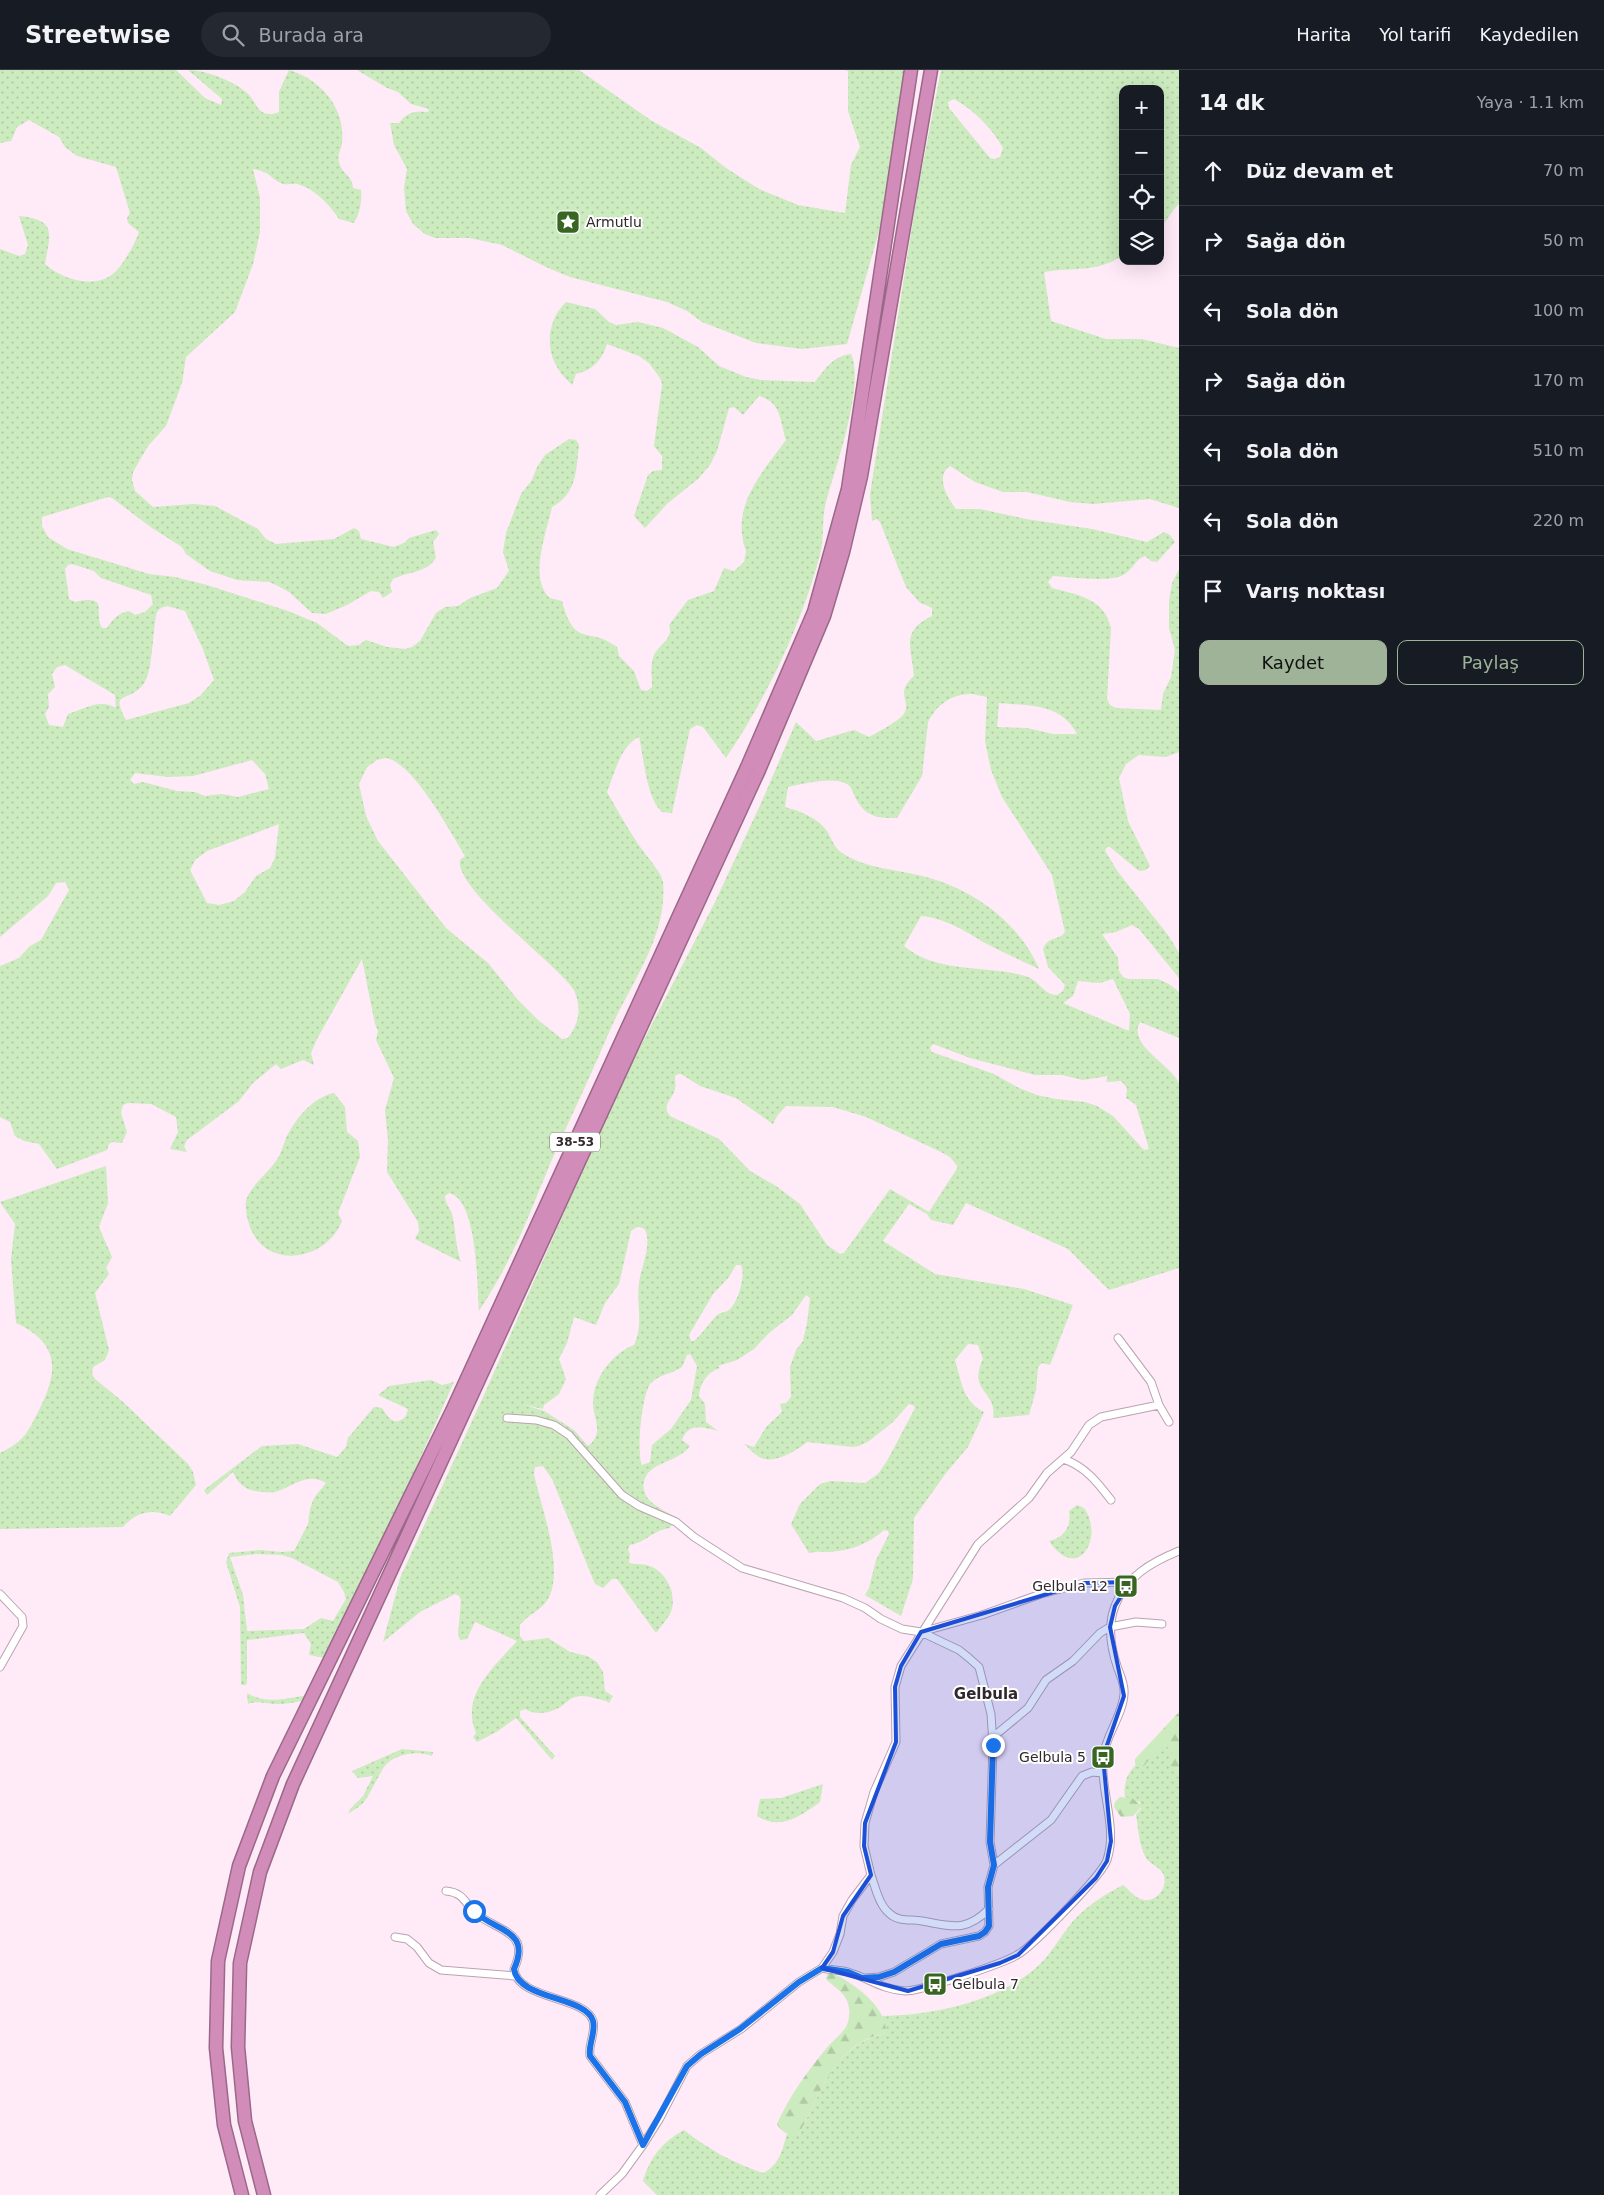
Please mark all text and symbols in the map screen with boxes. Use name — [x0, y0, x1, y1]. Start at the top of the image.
search box — [201, 12, 551, 57]
text: Streetwise — [25, 21, 171, 49]
icon: search — [219, 21, 247, 49]
text: Burada ara — [259, 24, 364, 46]
text: Harita — [1296, 24, 1351, 45]
text: Yol tarifi — [1379, 24, 1451, 45]
text: Kaydedilen — [1479, 24, 1579, 45]
map controls — [1119, 85, 1164, 265]
button: + — [1119, 85, 1164, 130]
text: 14 dk — [1199, 91, 1265, 115]
text: Yaya · 1.1 km — [1477, 93, 1584, 112]
button: − — [1119, 130, 1164, 175]
icon: ahead — [1199, 157, 1227, 185]
text: Düz devam et — [1246, 160, 1393, 182]
text: 70 m — [1543, 161, 1584, 180]
button: locate — [1119, 175, 1164, 220]
place icon: Armutlu — [555, 209, 581, 235]
place label: Armutlu — [586, 214, 642, 230]
button: layers — [1119, 220, 1164, 265]
icon: right — [1199, 227, 1227, 255]
text: Sağa dön — [1246, 230, 1346, 252]
text: 50 m — [1543, 231, 1584, 250]
icon: left — [1199, 297, 1227, 325]
text: Sola dön — [1246, 300, 1339, 322]
text: 100 m — [1533, 301, 1584, 320]
icon: right — [1199, 367, 1227, 395]
text: Sağa dön — [1246, 370, 1346, 392]
text: 170 m — [1533, 371, 1584, 390]
icon: left — [1199, 437, 1227, 465]
text: Sola dön — [1246, 440, 1339, 462]
text: 510 m — [1533, 441, 1584, 460]
icon: left — [1199, 507, 1227, 535]
text: Sola dön — [1246, 510, 1339, 532]
text: 220 m — [1533, 511, 1584, 530]
icon: arrive — [1199, 577, 1227, 605]
text: Varış noktası — [1246, 580, 1385, 602]
button: Kaydet — [1199, 640, 1387, 685]
button: Paylaş — [1397, 640, 1584, 685]
road number: 38-53 — [550, 1132, 600, 1152]
bus stop icon: Gelbula 12 — [1113, 1573, 1139, 1599]
place label: Gelbula 12 — [1032, 1578, 1108, 1594]
district label: Gelbula — [954, 1685, 1018, 1703]
route end — [982, 1734, 1005, 1757]
bus stop icon: Gelbula 5 — [1090, 1744, 1116, 1770]
place label: Gelbula 5 — [1019, 1749, 1086, 1765]
route start — [463, 1900, 486, 1923]
bus stop icon: Gelbula 7 — [922, 1971, 948, 1997]
place label: Gelbula 7 — [952, 1976, 1019, 1992]

